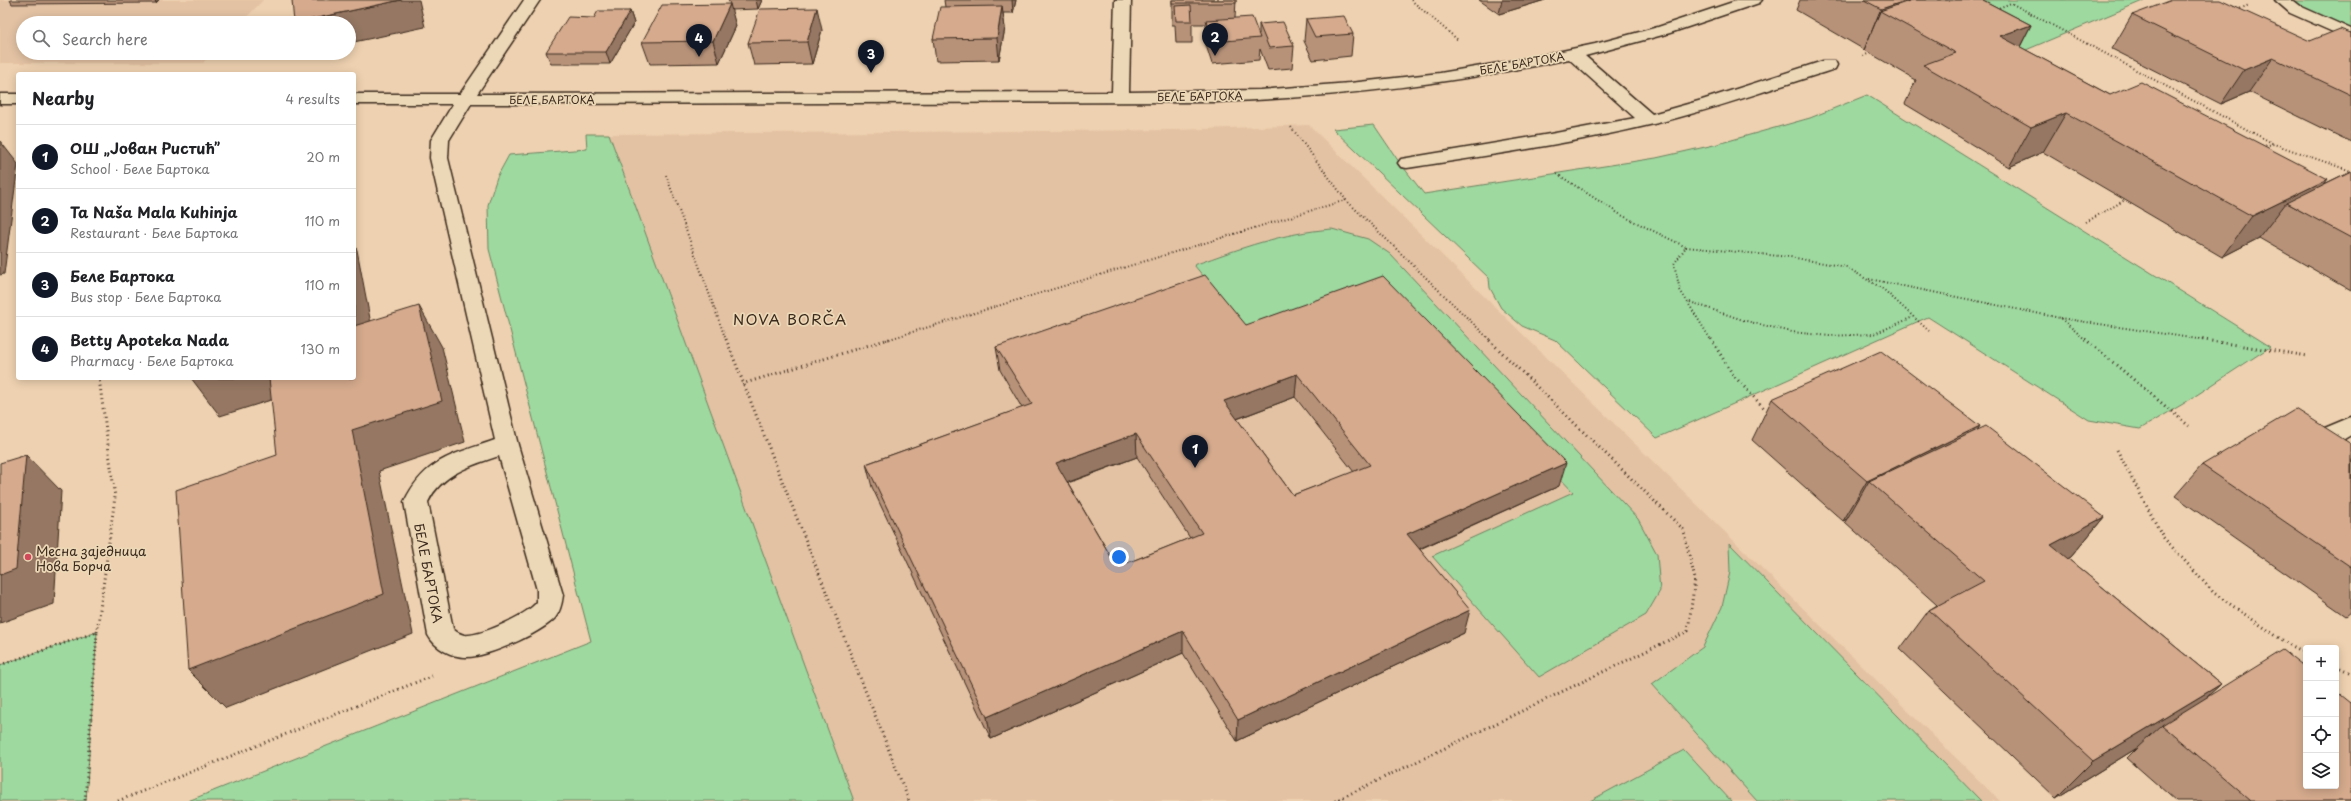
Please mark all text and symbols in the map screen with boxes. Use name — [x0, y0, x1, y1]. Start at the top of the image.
search box — [16, 16, 356, 60]
pin: 2 — [1202, 23, 1228, 56]
pin: 4 — [686, 24, 712, 57]
icon: search — [30, 27, 52, 49]
text: Search here — [62, 27, 148, 50]
pin: 3 — [858, 40, 884, 73]
street label: БЕЛЕ БАРТОКА — [1478, 47, 1566, 79]
text: Nearby — [32, 85, 94, 111]
street label: БЕЛЕ БАРТОКА — [1157, 87, 1244, 105]
text: 4 results — [286, 89, 340, 108]
street label: БЕЛЕ БАРТОКА — [509, 91, 595, 108]
text: ОШ „Јован Ристић” — [70, 136, 220, 159]
text: 1 — [42, 147, 48, 166]
text: 20 m — [306, 147, 340, 166]
text: School · Беле Бартока — [70, 159, 210, 178]
text: Ta Naša Mala Kuhinja — [70, 200, 238, 223]
text: 2 — [40, 211, 50, 230]
text: 110 m — [305, 211, 340, 230]
text: Restaurant · Беле Бартока — [70, 223, 238, 242]
text: Беле Бартока — [70, 264, 175, 287]
text: 3 — [41, 275, 49, 294]
text: 110 m — [305, 275, 340, 294]
text: Bus stop · Беле Бартока — [70, 287, 221, 306]
district label: NOVA BORČA — [733, 307, 847, 330]
text: Betty Apoteka Nada — [70, 328, 229, 351]
text: 4 — [41, 339, 49, 358]
text: 130 m — [301, 339, 340, 358]
text: Pharmacy · Беле Бартока — [70, 351, 233, 370]
pin: 1 — [1182, 435, 1208, 468]
street label: БЕЛЕ БАРТОКА — [410, 522, 448, 625]
place label: Месна заједница Нова Борча — [36, 541, 147, 575]
your location — [1109, 547, 1129, 567]
marker: Месна заједница Нова Борча — [23, 552, 33, 562]
map controls — [2303, 645, 2339, 789]
button: + — [2303, 645, 2339, 681]
button: − — [2303, 681, 2339, 717]
button: locate — [2303, 717, 2339, 753]
button: layers — [2303, 753, 2339, 789]

